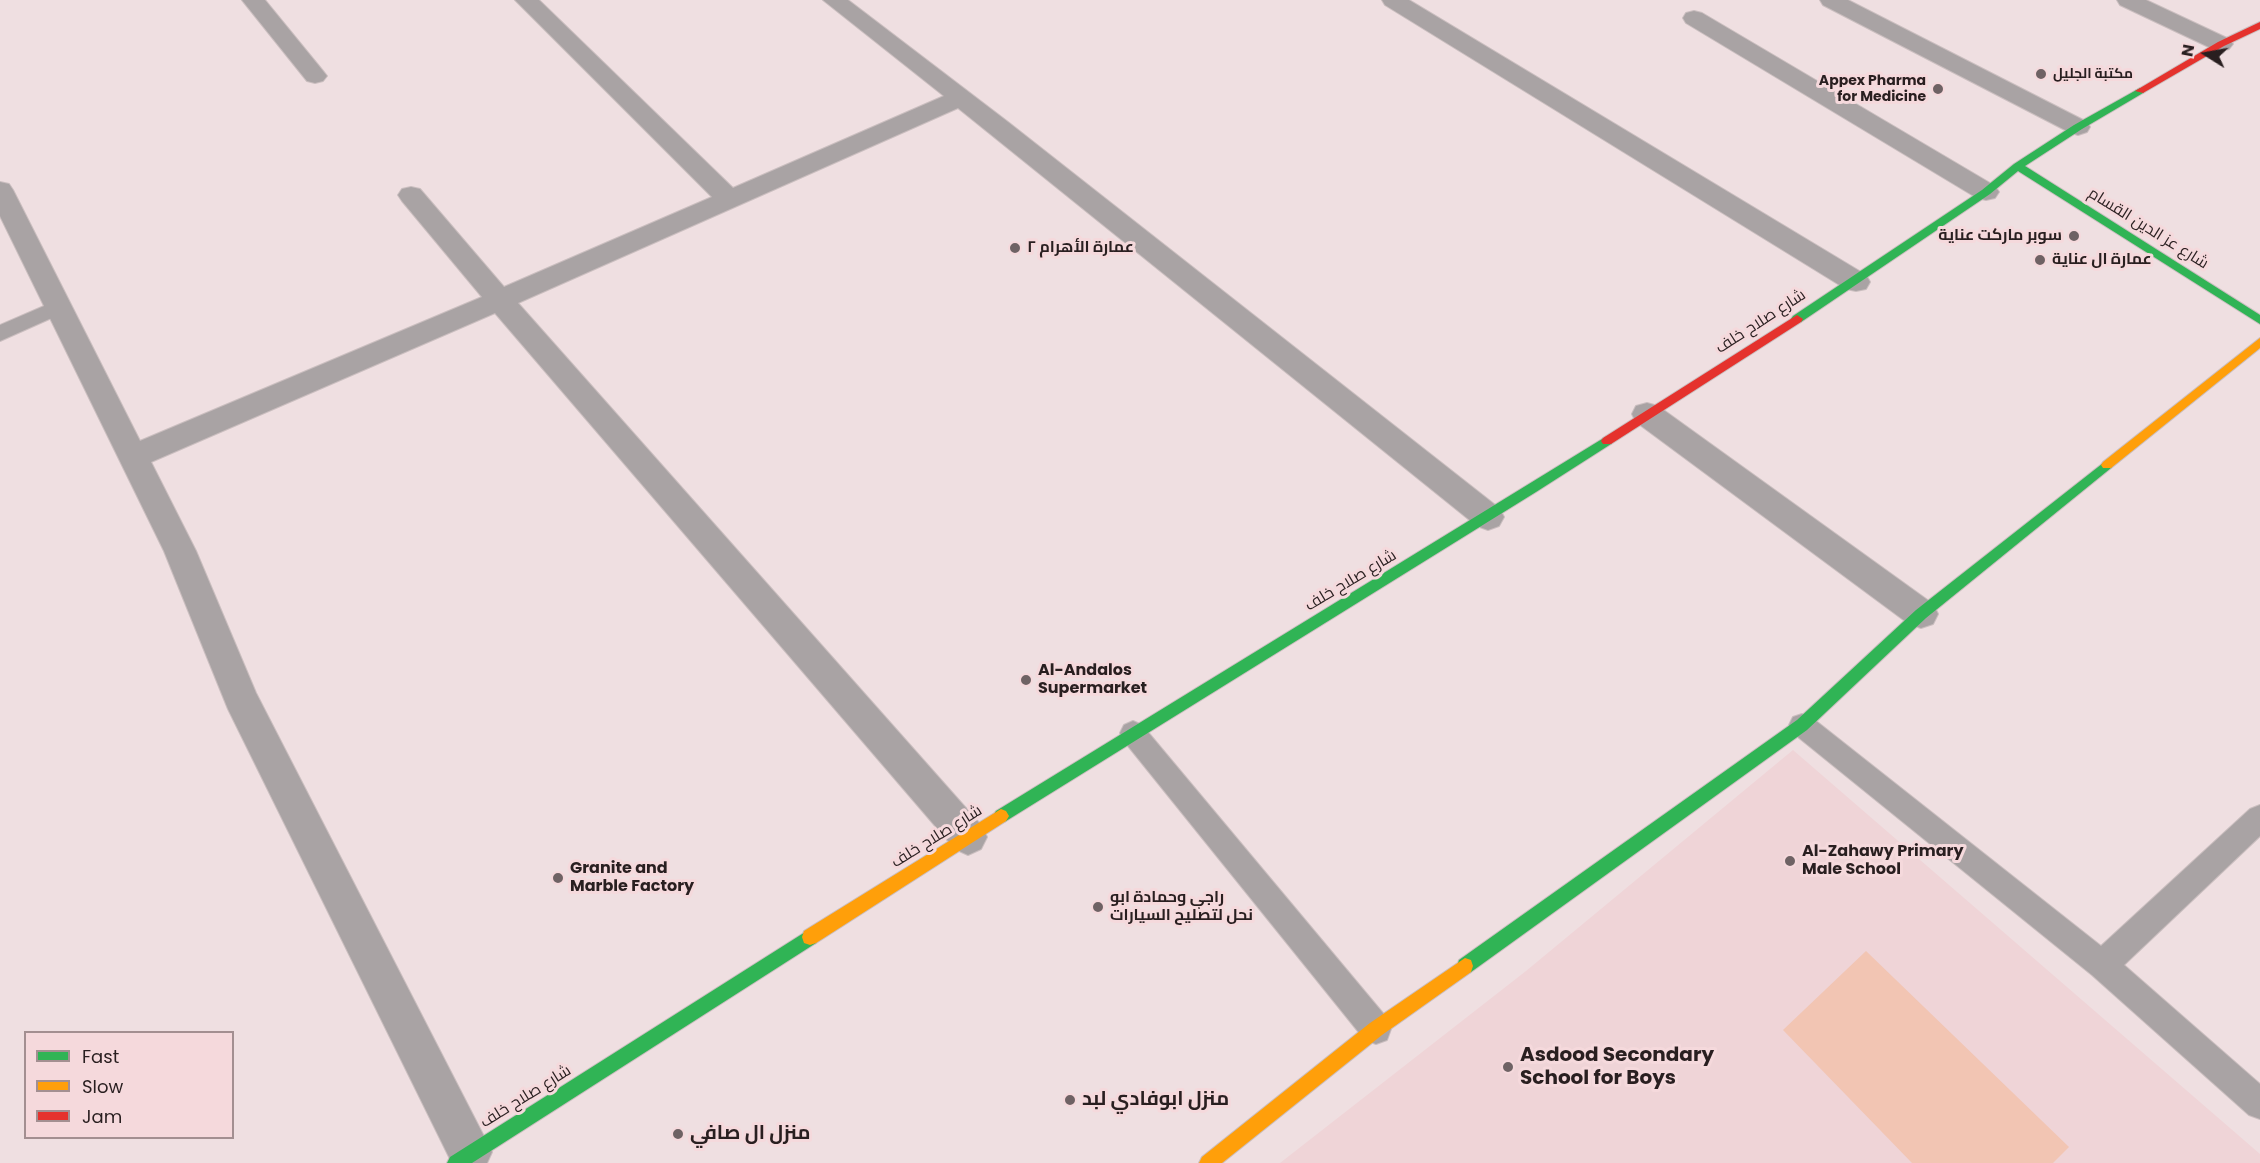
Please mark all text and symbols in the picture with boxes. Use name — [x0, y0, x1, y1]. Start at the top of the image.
north arrow — [2176, 24, 2236, 84]
text: N — [2175, 42, 2200, 59]
place label: مكتبة الجليل — [2053, 66, 2133, 82]
marker: مكتبة الجليل — [2034, 67, 2048, 81]
place label: Appex Pharma for Medicine — [1819, 73, 1926, 106]
marker: Appex Pharma for Medicine — [1931, 82, 1945, 96]
street label: شارع عز الدين القسام — [2084, 184, 2212, 274]
place label: سوبر ماركت عناية — [1938, 226, 2062, 246]
marker: سوبر ماركت عناية — [2067, 229, 2081, 243]
place label: عمارة الأهرام ٢ — [1027, 238, 1134, 258]
marker: عمارة الأهرام ٢ — [1008, 241, 1022, 255]
place label: عمارة ال عناية — [2052, 250, 2152, 270]
marker: عمارة ال عناية — [2033, 253, 2047, 267]
street label: شارع صلاح خلف — [1712, 286, 1810, 358]
street label: شارع صلاح خلف — [1302, 546, 1400, 616]
place label: Al-Andalos Supermarket — [1038, 661, 1147, 699]
marker: Al-Andalos Supermarket — [1019, 673, 1033, 687]
street label: شارع صلاح خلف — [888, 801, 986, 873]
place label: Al-Zahawy Primary Male School — [1802, 842, 1964, 880]
marker: Al-Zahawy Primary Male School — [1783, 854, 1797, 868]
place label: Granite and Marble Factory — [570, 859, 694, 897]
marker: Granite and Marble Factory — [551, 871, 565, 885]
place label: راجي وحمادة ابو نحل لتصليح السيارات — [1110, 888, 1253, 926]
marker: راجي وحمادة ابو نحل لتصليح السيارات — [1091, 900, 1105, 914]
legend — [24, 1031, 234, 1139]
text: Fast — [82, 1044, 119, 1069]
place label: Asdood Secondary School for Boys — [1520, 1044, 1714, 1091]
marker: Asdood Secondary School for Boys — [1501, 1060, 1515, 1074]
street label: شارع صلاح خلف — [477, 1061, 575, 1133]
text: Slow — [82, 1074, 123, 1099]
place label: منزل ابوفادي لبد — [1082, 1088, 1229, 1112]
marker: منزل ابوفادي لبد — [1063, 1093, 1077, 1107]
text: Jam — [82, 1104, 122, 1129]
place label: منزل ال صافي — [690, 1122, 811, 1146]
marker: منزل ال صافي — [671, 1127, 685, 1141]

